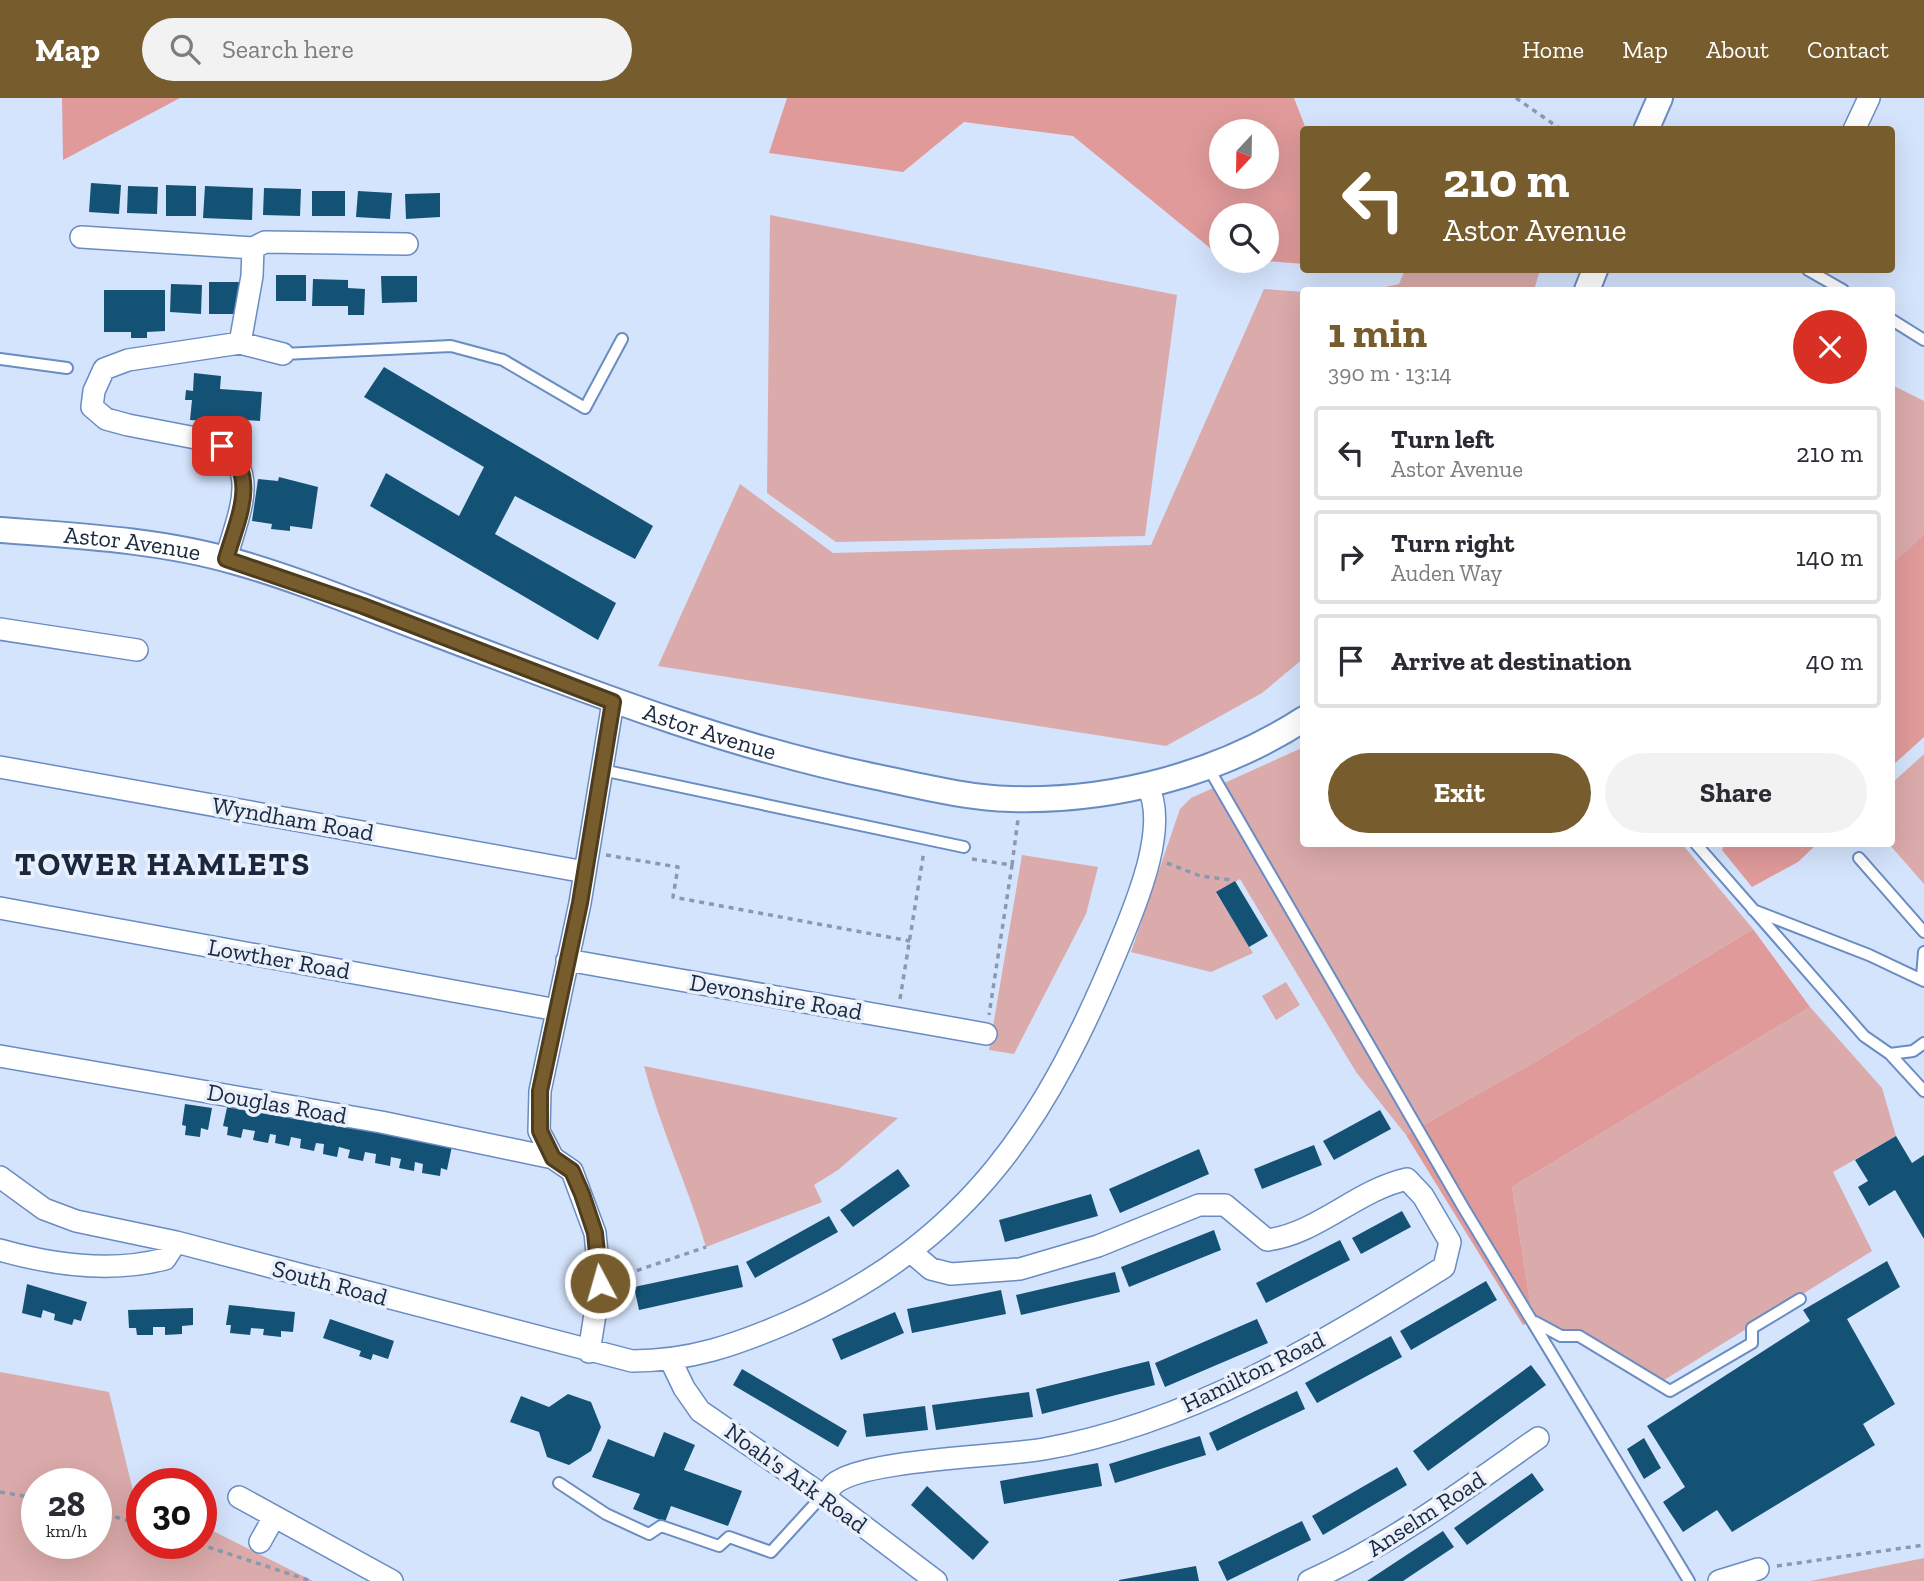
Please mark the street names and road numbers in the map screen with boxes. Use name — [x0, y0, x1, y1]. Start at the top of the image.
street label: Astor Avenue — [63, 520, 203, 567]
street label: Astor Avenue — [640, 697, 780, 766]
street label: Wyndham Road — [210, 790, 376, 847]
street label: Lowther Road — [206, 932, 352, 985]
street label: Devonshire Road — [688, 967, 865, 1026]
street label: Douglas Road — [205, 1077, 349, 1130]
street label: South Road — [270, 1253, 391, 1312]
street label: Hamilton Road — [1177, 1324, 1329, 1419]
street label: Noah's Ark Road — [719, 1416, 873, 1539]
street label: Anselm Road — [1361, 1465, 1490, 1563]

